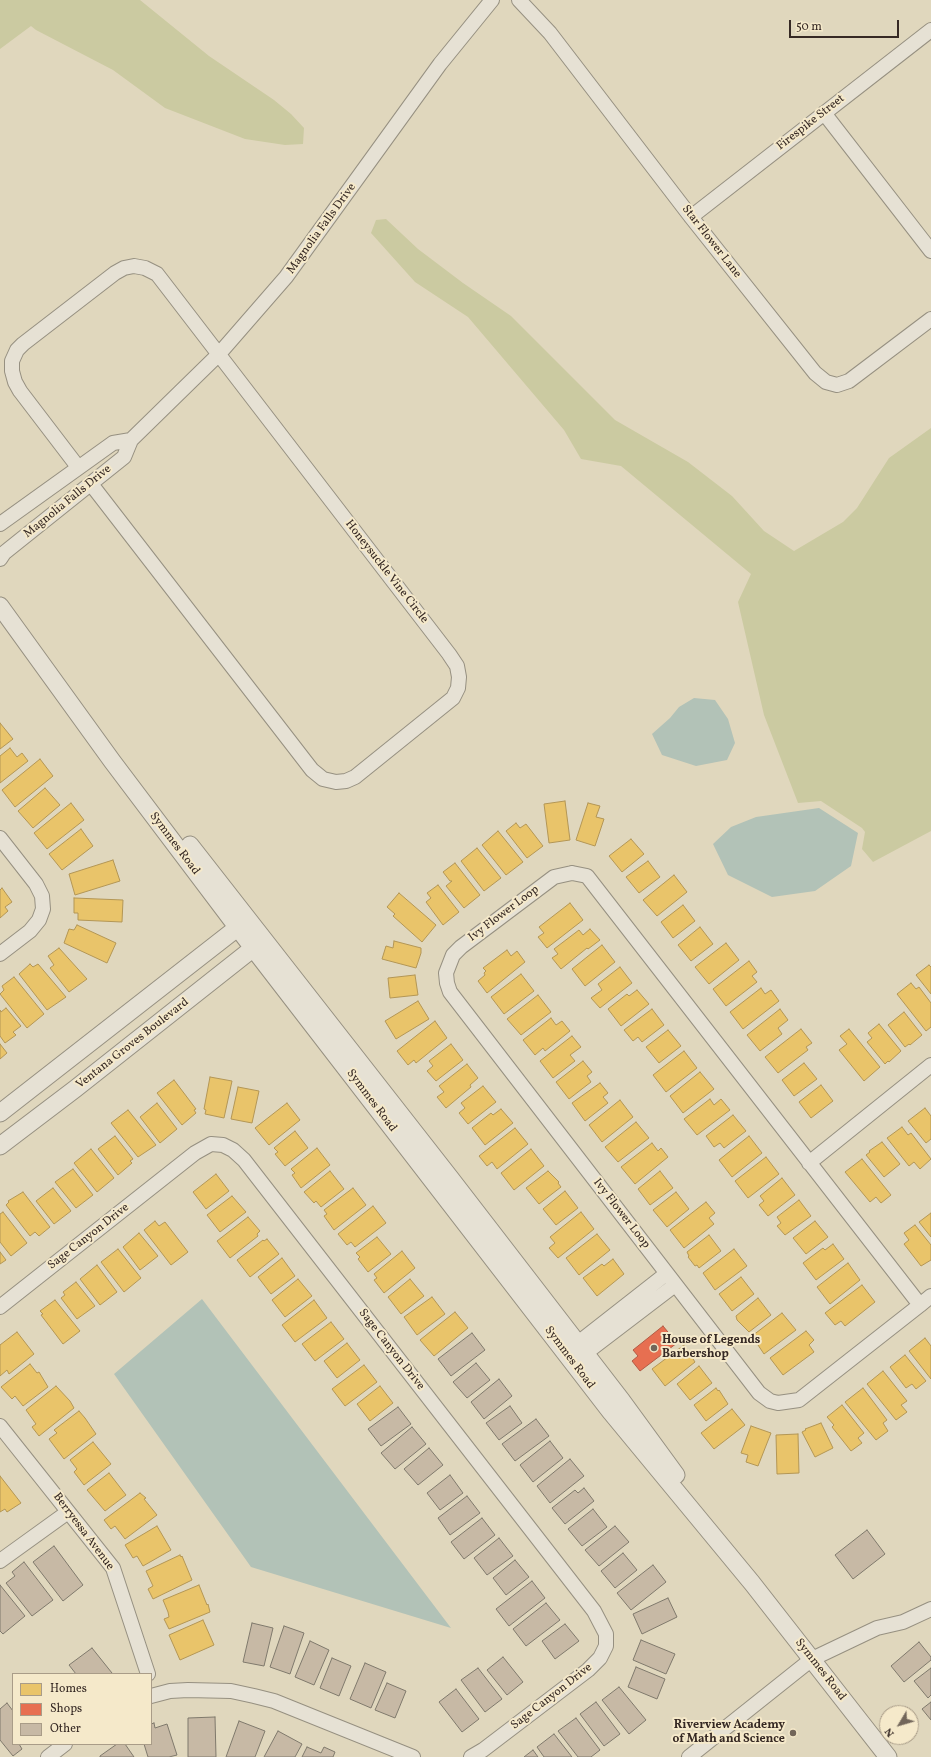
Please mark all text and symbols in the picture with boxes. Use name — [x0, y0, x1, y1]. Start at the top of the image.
scale bar — [791, 12, 901, 38]
text: 50 m — [796, 19, 822, 35]
street label: Firespike Street — [774, 92, 848, 154]
street label: Magnolia Falls Drive — [284, 181, 360, 277]
street label: Star Flower Lane — [678, 203, 744, 281]
street label: Magnolia Falls Drive — [21, 462, 115, 542]
street label: Honeysuckle Vine Circle — [341, 517, 431, 627]
street label: Symmes Road — [146, 810, 202, 878]
street label: Ivy Flower Loop — [466, 883, 542, 945]
street label: Ventana Groves Boulevard — [74, 996, 192, 1092]
street label: Symmes Road — [343, 1067, 399, 1135]
street label: Ivy Flower Loop — [589, 1176, 653, 1252]
street label: Sage Canyon Drive — [46, 1201, 132, 1273]
street label: Sage Canyon Drive — [355, 1307, 427, 1393]
street label: Symmes Road — [541, 1324, 597, 1392]
place label: House of Legends Barbershop — [662, 1334, 760, 1362]
marker: House of Legends Barbershop — [649, 1343, 659, 1353]
street label: Berryessa Avenue — [49, 1490, 117, 1574]
street label: Symmes Road — [791, 1636, 849, 1704]
street label: Sage Canyon Drive — [509, 1661, 595, 1733]
legend — [12, 1673, 152, 1745]
text: Homes — [50, 1681, 87, 1697]
text: Shops — [50, 1701, 82, 1717]
north arrow — [879, 1705, 919, 1745]
place label: Riverview Academy of Math and Science — [672, 1719, 785, 1747]
text: Other — [50, 1721, 81, 1737]
text: N — [882, 1724, 898, 1740]
marker: Riverview Academy of Math and Science — [788, 1728, 798, 1738]

